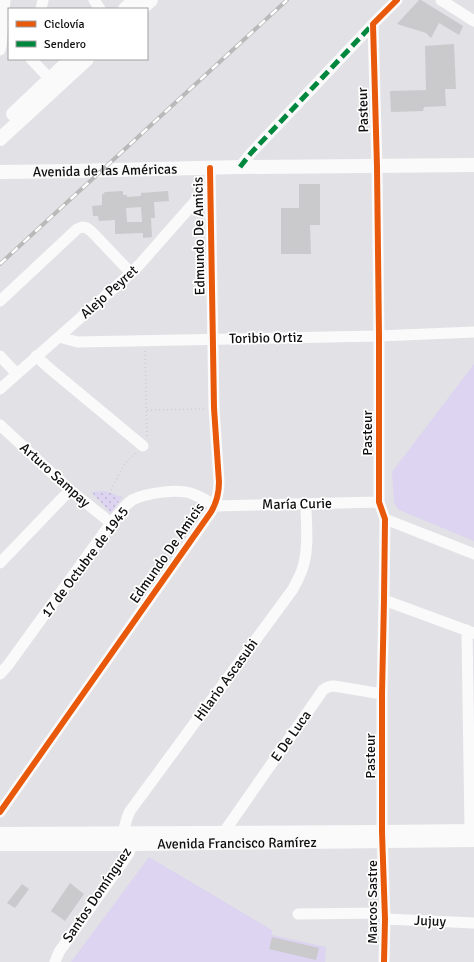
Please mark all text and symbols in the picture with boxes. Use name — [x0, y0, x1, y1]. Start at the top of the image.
legend — [8, 8, 148, 60]
text: Ciclovía — [44, 17, 85, 32]
text: Sendero — [44, 37, 86, 52]
street label: Pasteur — [354, 86, 372, 133]
street label: Avenida de las Américas — [33, 160, 177, 180]
street label: Edmundo De Amicis — [189, 176, 209, 296]
street label: Alejo Peyret — [77, 262, 141, 322]
street label: Toribio Ortiz — [229, 329, 303, 347]
street label: Pasteur — [359, 409, 376, 456]
street label: Arturo Sampay — [16, 439, 94, 511]
street label: María Curie — [262, 495, 332, 513]
street label: Edmundo De Amicis — [126, 499, 208, 607]
street label: 17 de Octubre de 1945 — [38, 503, 132, 621]
street label: Hilario Ascasubi — [191, 636, 261, 724]
street label: E De Luca — [267, 707, 315, 765]
street label: Pasteur — [362, 732, 379, 779]
street label: Avenida Francisco Ramírez — [157, 833, 317, 852]
street label: Santos Domínguez — [59, 844, 135, 946]
street label: Marcos Sastre — [364, 860, 381, 944]
street label: Jujuy — [414, 912, 447, 930]

